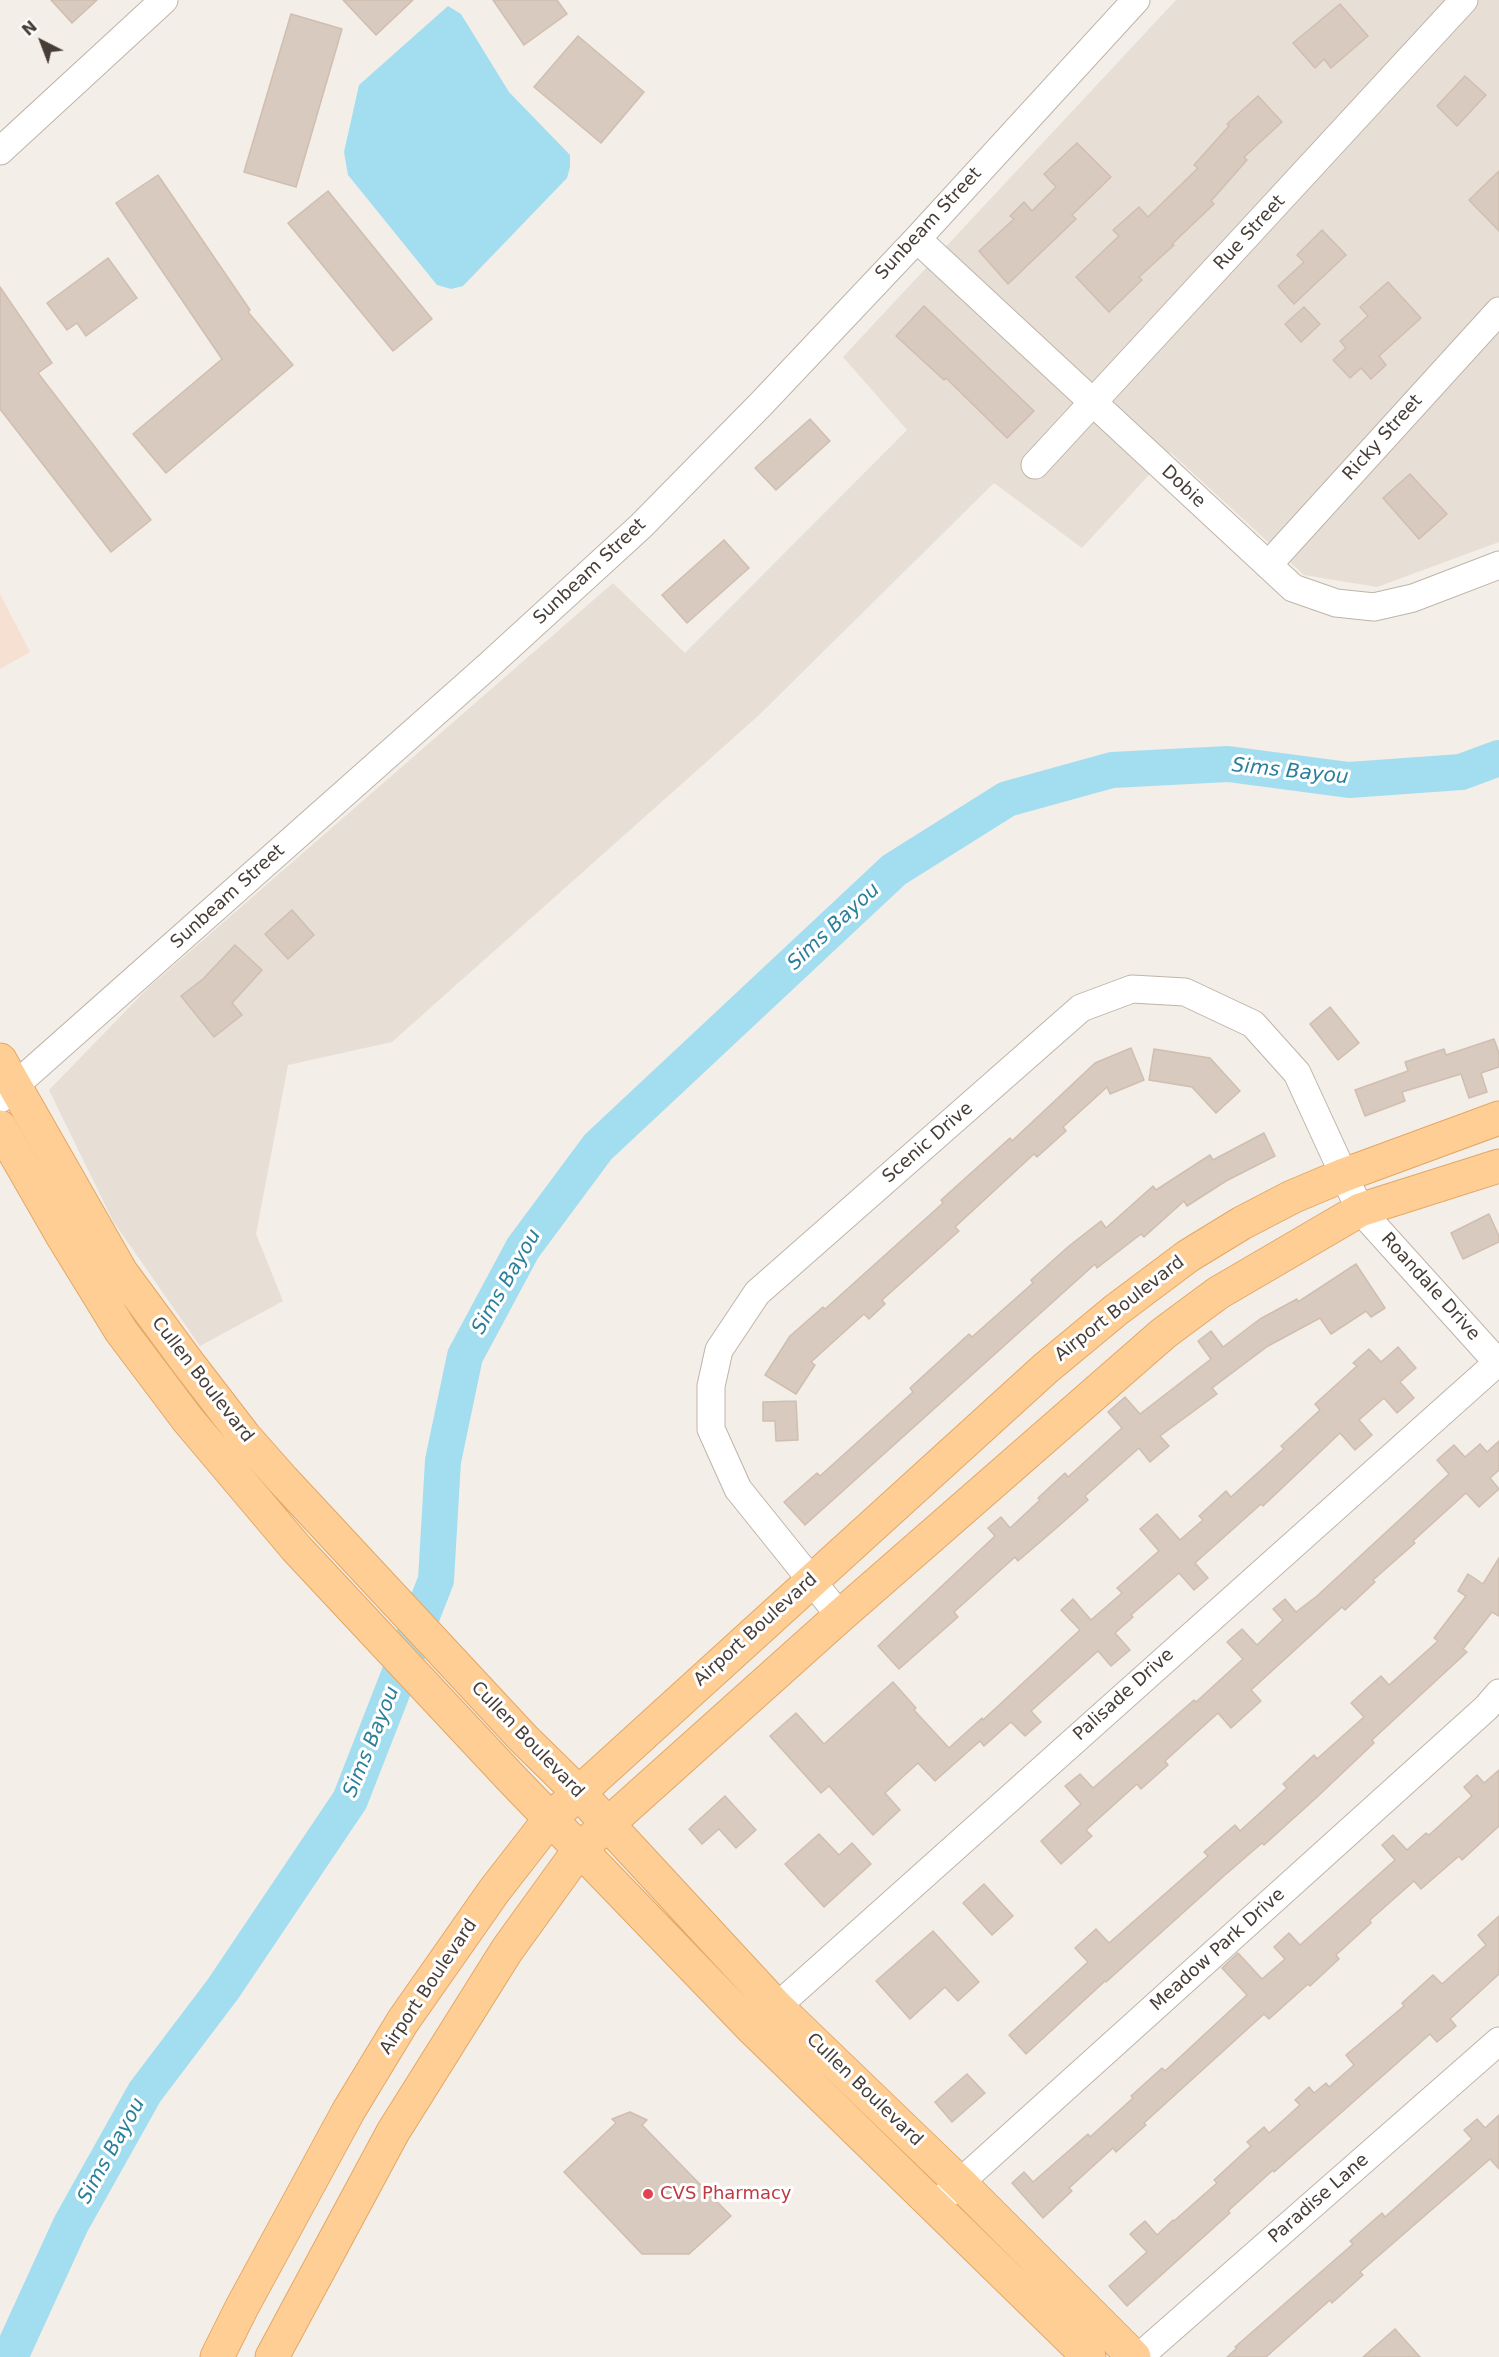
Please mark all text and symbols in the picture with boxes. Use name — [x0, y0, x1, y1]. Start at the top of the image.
north arrow — [12, 12, 72, 72]
text: N — [18, 17, 41, 40]
street label: Sunbeam Street — [871, 163, 987, 285]
street label: Rue Street — [1210, 191, 1290, 275]
street label: Ricky Street — [1339, 391, 1427, 485]
street label: Dobie — [1156, 461, 1210, 513]
street label: Sunbeam Street — [529, 514, 651, 630]
water label: Sims Bayou — [1230, 754, 1350, 790]
street label: Sunbeam Street — [167, 840, 289, 954]
water label: Sims Bayou — [783, 878, 885, 976]
street label: Scenic Drive — [878, 1098, 978, 1188]
water label: Sims Bayou — [467, 1225, 547, 1339]
street label: Roandale Drive — [1376, 1229, 1484, 1345]
street label: Airport Boulevard — [1051, 1252, 1189, 1366]
street label: Cullen Boulevard — [146, 1313, 258, 1447]
street label: Airport Boulevard — [690, 1569, 822, 1691]
street label: Palisade Drive — [1069, 1644, 1179, 1746]
street label: Cullen Boulevard — [466, 1677, 588, 1803]
water label: Sims Bayou — [339, 1683, 405, 1801]
street label: Meadow Park Drive — [1146, 1884, 1290, 2016]
street label: Airport Boulevard — [376, 1915, 482, 2059]
street label: Cullen Boulevard — [801, 2029, 927, 2151]
water label: Sims Bayou — [73, 2094, 151, 2208]
street label: Paradise Lane — [1265, 2150, 1373, 2248]
place label: CVS Pharmacy — [660, 2183, 792, 2205]
marker: CVS Pharmacy — [641, 2187, 655, 2201]

